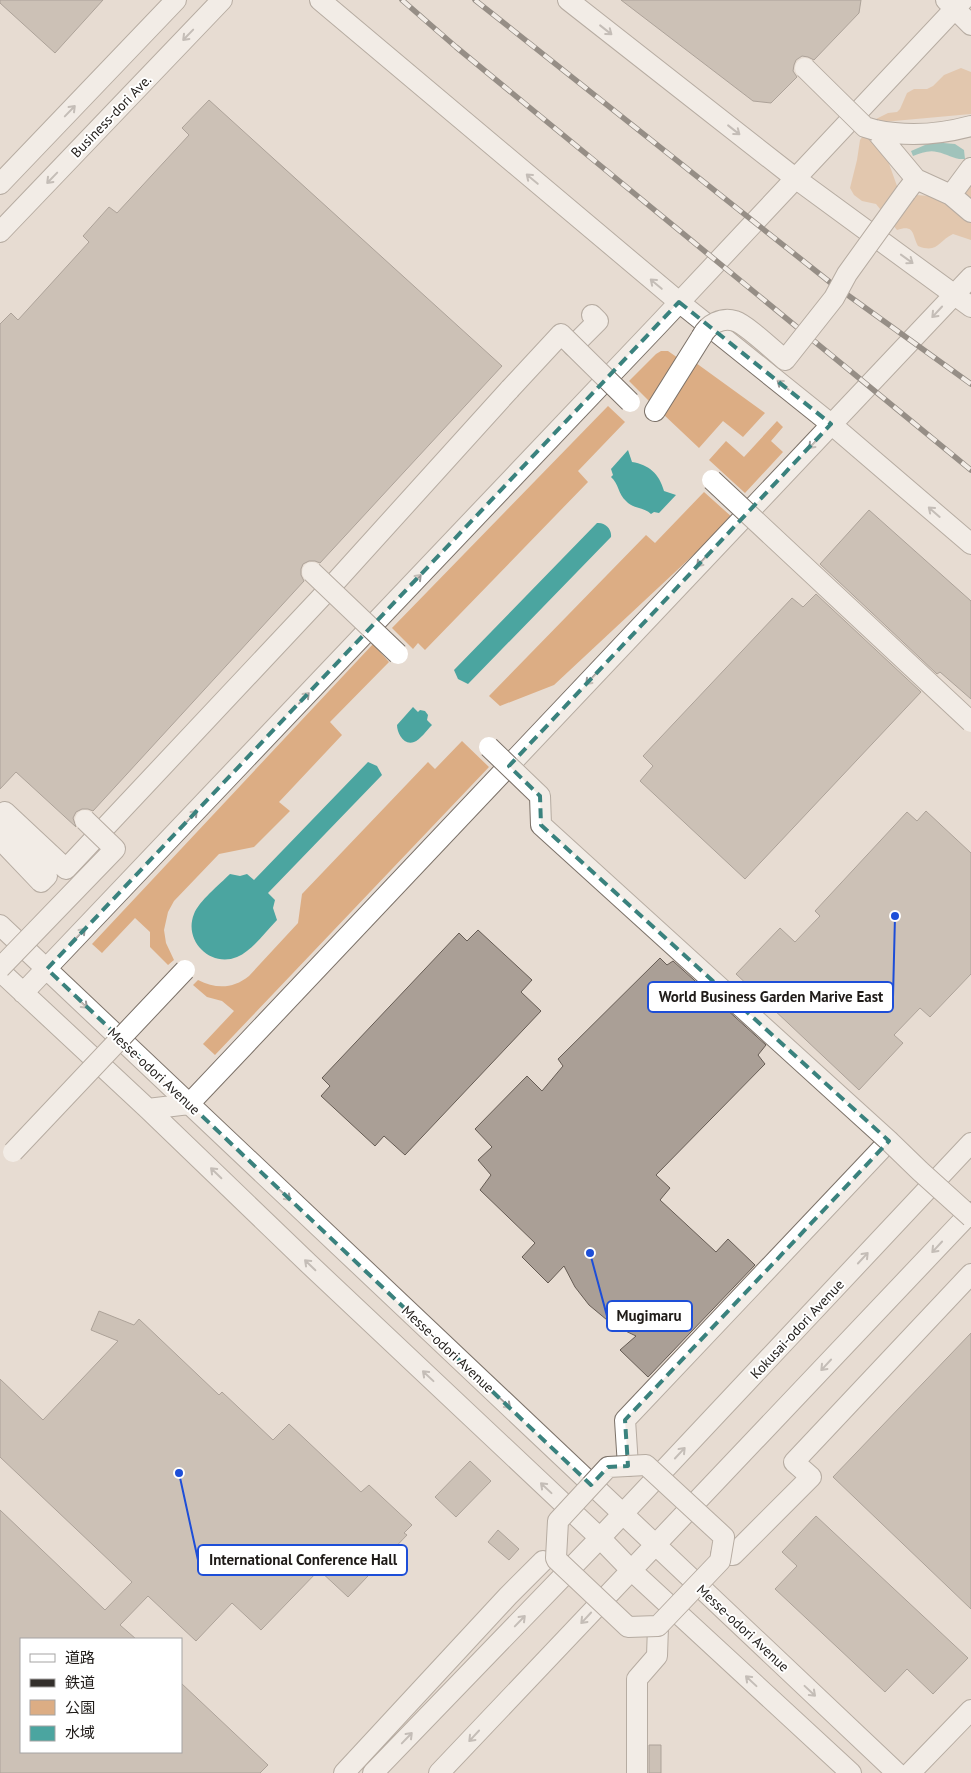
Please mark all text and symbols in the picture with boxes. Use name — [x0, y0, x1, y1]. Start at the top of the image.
one-way arrow — [599, 25, 613, 35]
one-way arrow — [182, 29, 194, 42]
street label: Business-dori Ave. — [67, 71, 155, 161]
one-way arrow — [64, 105, 76, 117]
one-way arrow — [727, 125, 741, 135]
one-way arrow — [46, 172, 58, 184]
one-way arrow — [526, 173, 539, 184]
one-way arrow — [899, 253, 913, 264]
one-way arrow — [650, 278, 663, 289]
one-way arrow — [931, 306, 944, 318]
one-way arrow — [777, 380, 790, 391]
one-way arrow — [808, 436, 820, 449]
one-way arrow — [928, 507, 941, 518]
one-way arrow — [696, 555, 708, 567]
one-way arrow — [410, 573, 422, 586]
one-way arrow — [585, 673, 597, 686]
one-way arrow — [298, 691, 310, 704]
one-way arrow — [186, 809, 198, 822]
one-way arrow — [74, 927, 86, 940]
callout: World Business Garden Marive East — [648, 982, 893, 1012]
text: World Business Garden Marive East — [659, 987, 884, 1006]
one-way arrow — [76, 997, 89, 1009]
street label: Messe-odori Avenue — [104, 1023, 204, 1119]
one-way arrow — [209, 1167, 222, 1179]
one-way arrow — [279, 1189, 292, 1201]
one-way arrow — [932, 1241, 944, 1253]
one-way arrow — [857, 1252, 869, 1264]
one-way arrow — [303, 1259, 316, 1271]
street label: Kokusai-odori Avenue — [746, 1276, 848, 1382]
street label: Messe-odori Avenue — [398, 1301, 498, 1397]
callout: Mugimaru — [607, 1301, 692, 1331]
text: Mugimaru — [617, 1306, 682, 1325]
one-way arrow — [820, 1359, 832, 1372]
one-way arrow — [422, 1370, 434, 1382]
one-way arrow — [499, 1397, 511, 1409]
one-way arrow — [674, 1446, 686, 1459]
one-way arrow — [540, 1482, 553, 1494]
callout: International Conference Hall — [198, 1545, 407, 1575]
text: International Conference Hall — [209, 1550, 398, 1569]
street label: Messe-odori Avenue — [693, 1580, 793, 1676]
one-way arrow — [580, 1612, 592, 1625]
one-way arrow — [514, 1615, 526, 1627]
legend — [20, 1638, 182, 1753]
text: 道路 — [65, 1648, 95, 1667]
text: 鉄道 — [65, 1673, 95, 1692]
one-way arrow — [744, 1675, 757, 1686]
one-way arrow — [804, 1685, 817, 1697]
text: 公園 — [65, 1698, 95, 1717]
text: 水域 — [65, 1723, 95, 1742]
one-way arrow — [468, 1730, 480, 1743]
one-way arrow — [401, 1732, 413, 1744]

